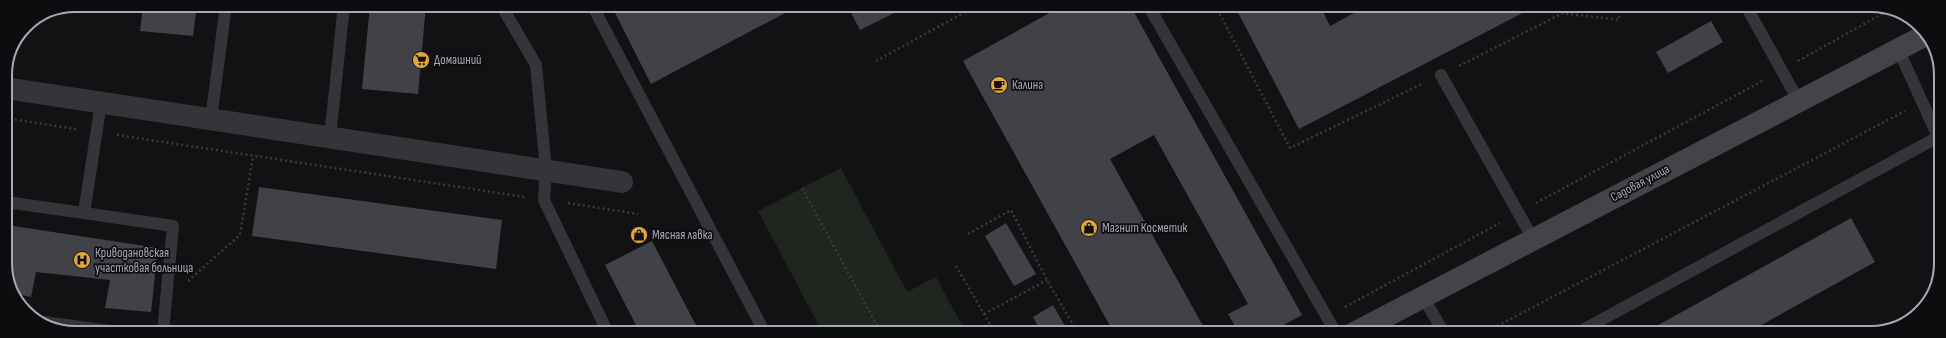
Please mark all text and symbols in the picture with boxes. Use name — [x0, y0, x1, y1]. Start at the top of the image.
supermarket icon: Домашний — [411, 50, 431, 70]
place label: Домашний — [434, 52, 482, 68]
cafe icon: Калина — [989, 75, 1009, 95]
place label: Калина — [1012, 77, 1043, 93]
street label: Садовая улица — [1608, 161, 1672, 205]
shop icon: Магнит Косметик — [1079, 218, 1099, 238]
place label: Магнит Косметик — [1102, 220, 1187, 236]
shop icon: Мясная лавка — [629, 225, 649, 245]
place label: Мясная лавка — [652, 227, 713, 243]
place label: Криводановская участковая больница — [95, 245, 193, 276]
hospital icon: Криводановская участковая больница — [72, 250, 92, 270]

